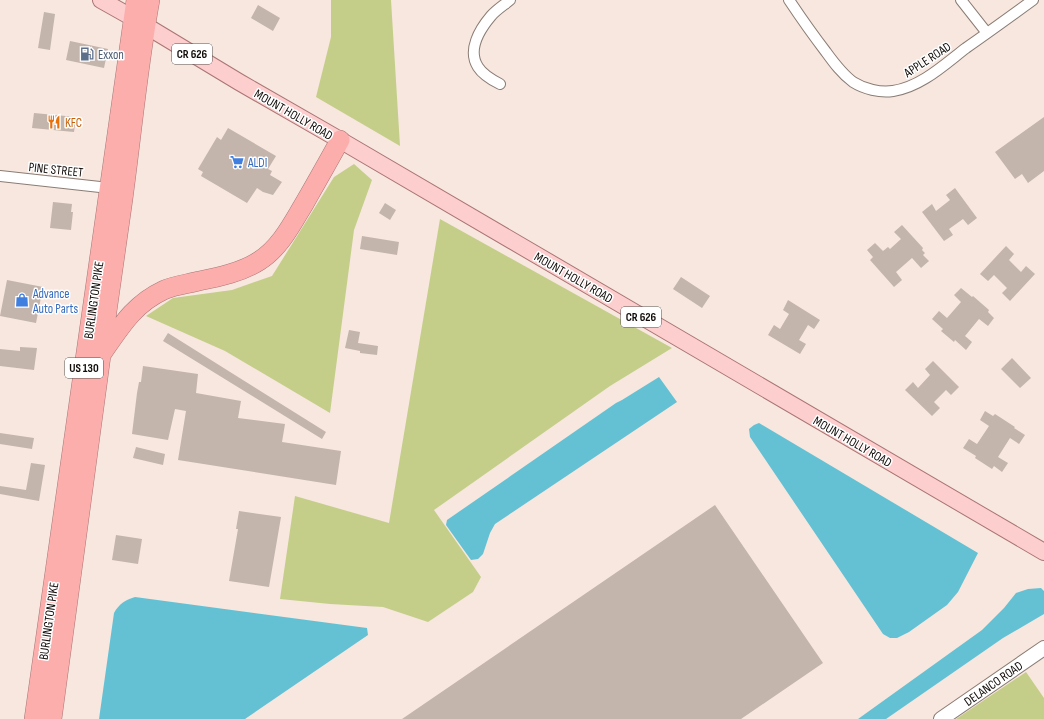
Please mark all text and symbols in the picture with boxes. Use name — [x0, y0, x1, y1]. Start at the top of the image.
street label: APPLE ROAD — [900, 39, 954, 82]
road number: CR 626 — [172, 44, 212, 64]
fuel station icon: Exxon — [79, 46, 95, 62]
place label: Exxon — [98, 47, 124, 63]
street label: MOUNT HOLLY ROAD — [251, 86, 336, 144]
restaurant icon: KFC — [46, 114, 62, 130]
place label: KFC — [65, 115, 82, 131]
supermarket icon: ALDI — [229, 154, 245, 170]
place label: ALDI — [247, 155, 267, 171]
street label: PINE STREET — [28, 159, 84, 181]
street label: MOUNT HOLLY ROAD — [531, 249, 616, 307]
street label: BURLINGTON PIKE — [81, 260, 107, 340]
place label: Advance Auto Parts — [32, 286, 78, 317]
shop icon: Advance Auto Parts — [14, 292, 30, 308]
road number: CR 626 — [621, 307, 661, 327]
road number: US 130 — [65, 358, 103, 378]
street label: MOUNT HOLLY ROAD — [810, 413, 895, 471]
street label: BURLINGTON PIKE — [36, 581, 62, 661]
street label: DELANCO ROAD — [961, 658, 1026, 710]

